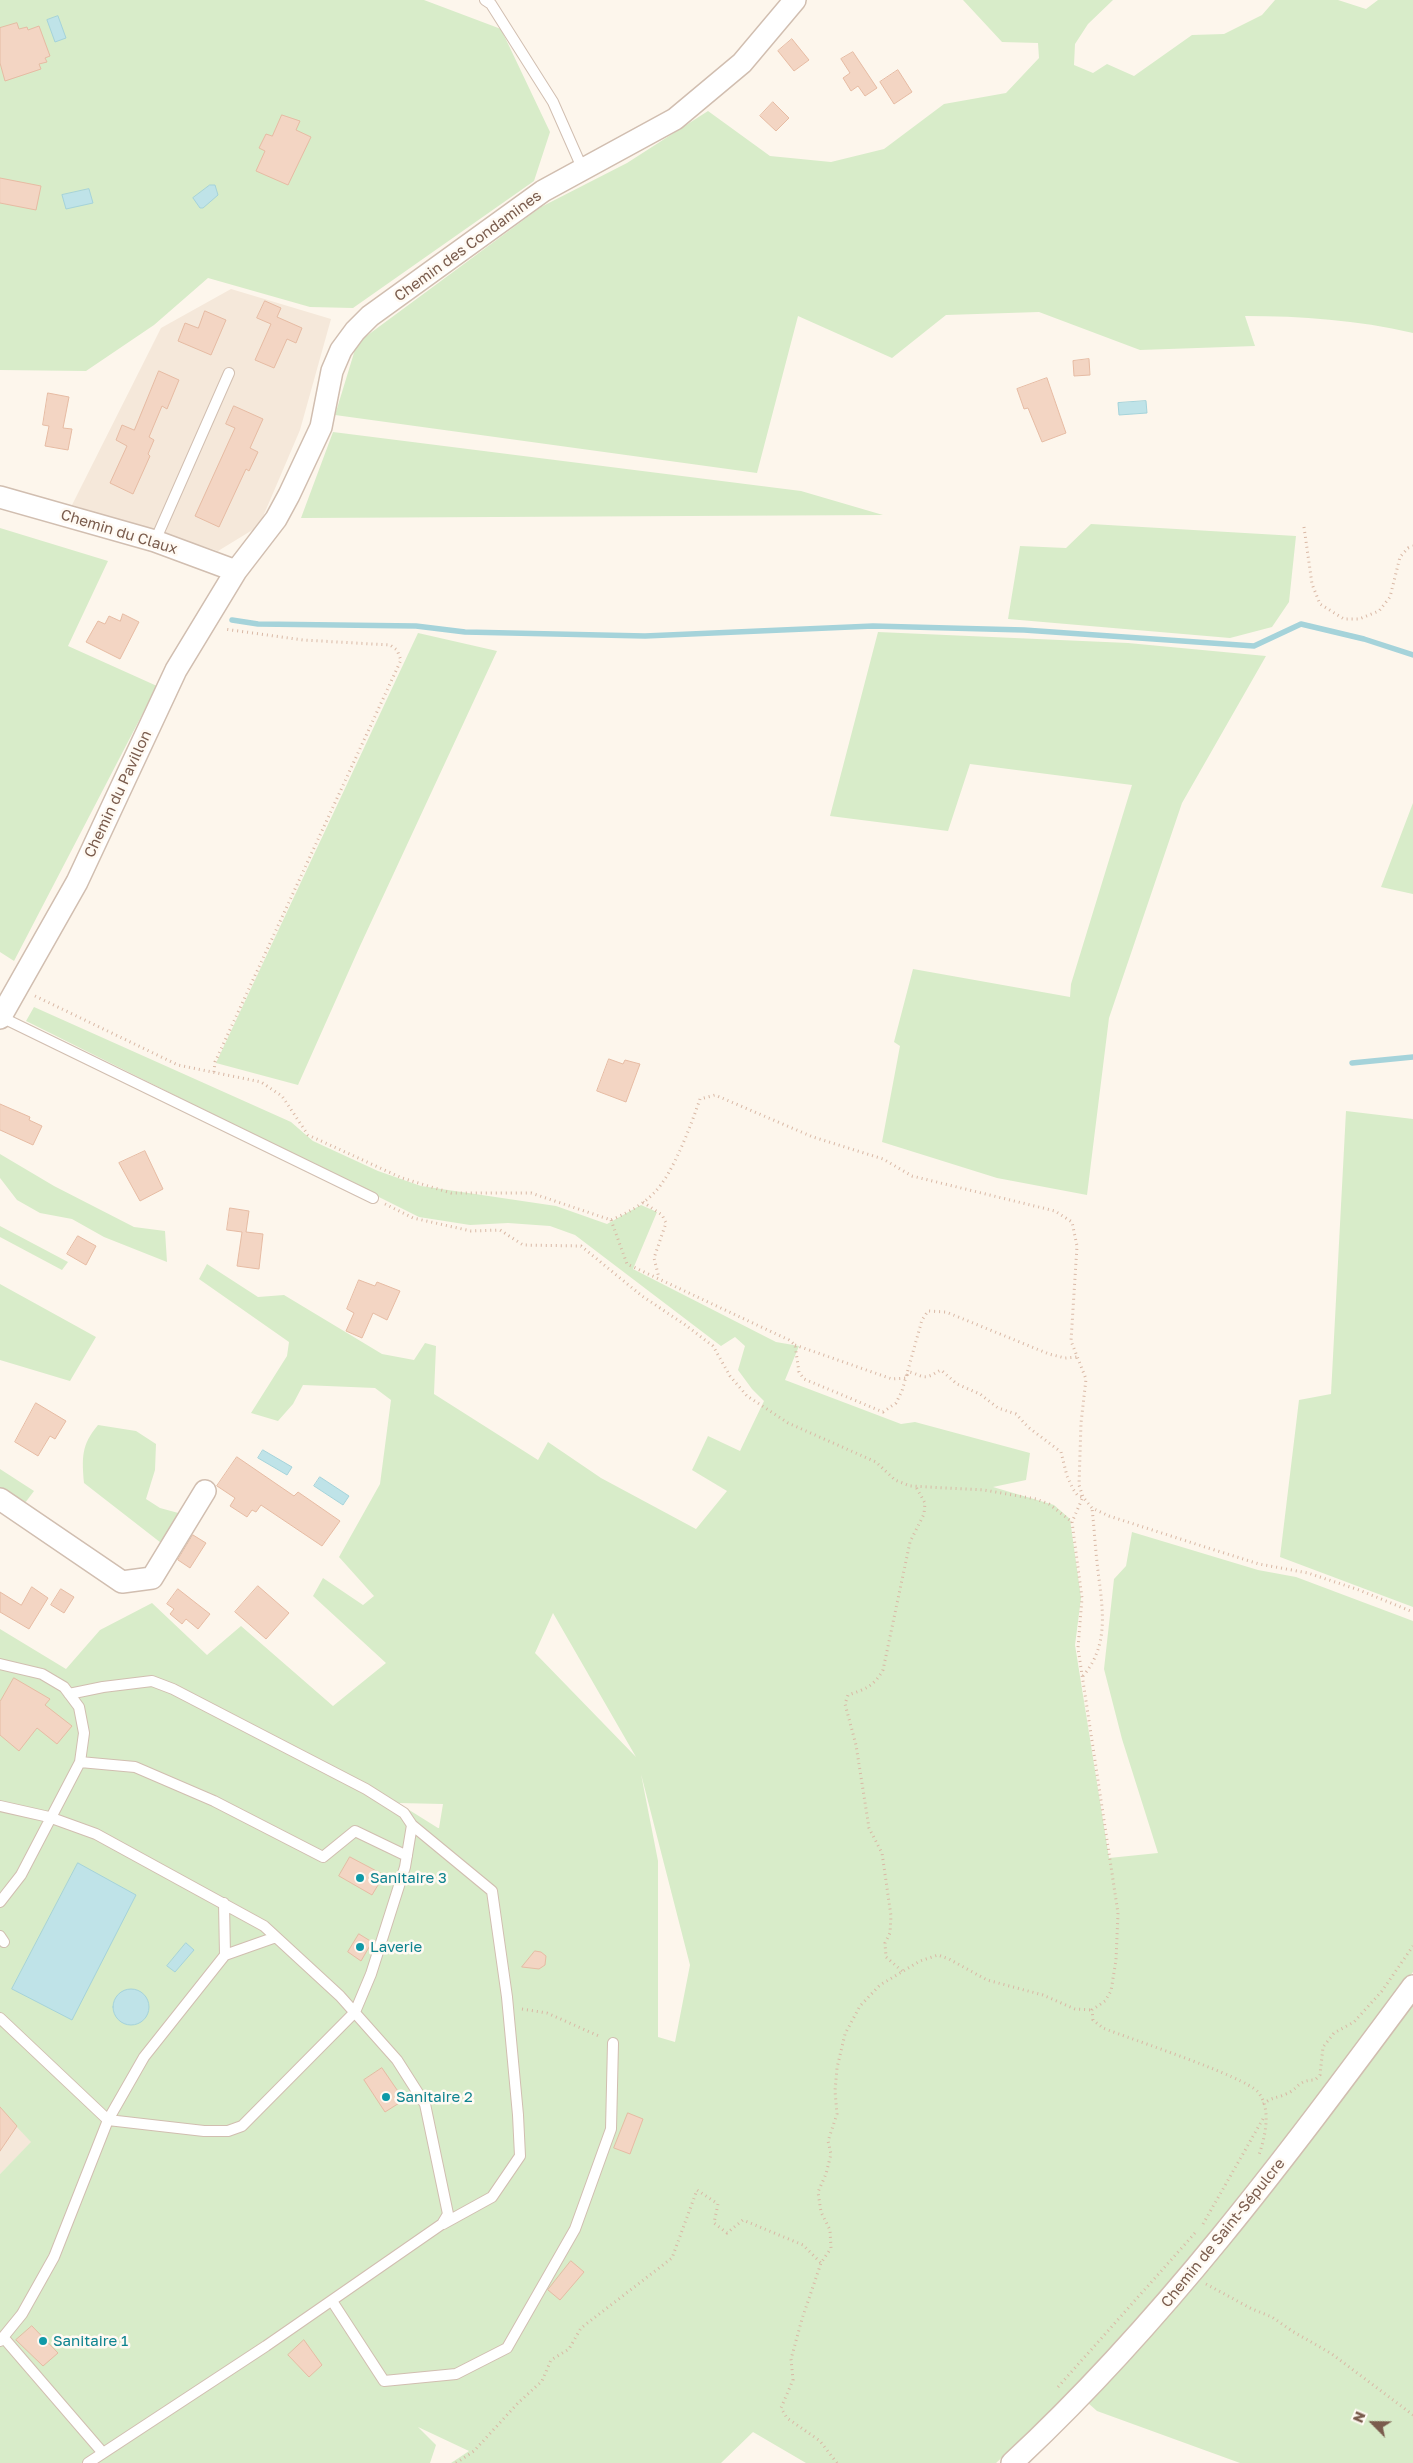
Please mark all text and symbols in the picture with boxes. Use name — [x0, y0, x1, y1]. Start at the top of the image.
street label: Chemin des Condamines — [391, 187, 545, 305]
street label: Chemin du Claux — [58, 506, 180, 558]
street label: Chemin du Pavillon — [81, 727, 155, 861]
place label: Sanitaire 3 — [370, 1869, 447, 1887]
marker: Sanitaire 3 — [354, 1872, 366, 1884]
place label: Laverie — [370, 1938, 422, 1956]
marker: Laverie — [354, 1941, 366, 1953]
place label: Sanitaire 2 — [396, 2088, 473, 2106]
marker: Sanitaire 2 — [380, 2091, 392, 2103]
street label: Chemin de Saint-Sépulcre — [1157, 2155, 1289, 2311]
place label: Sanitaire 1 — [53, 2332, 128, 2350]
marker: Sanitaire 1 — [37, 2335, 49, 2347]
north arrow — [1348, 2398, 1398, 2448]
text: N — [1349, 2409, 1369, 2425]

